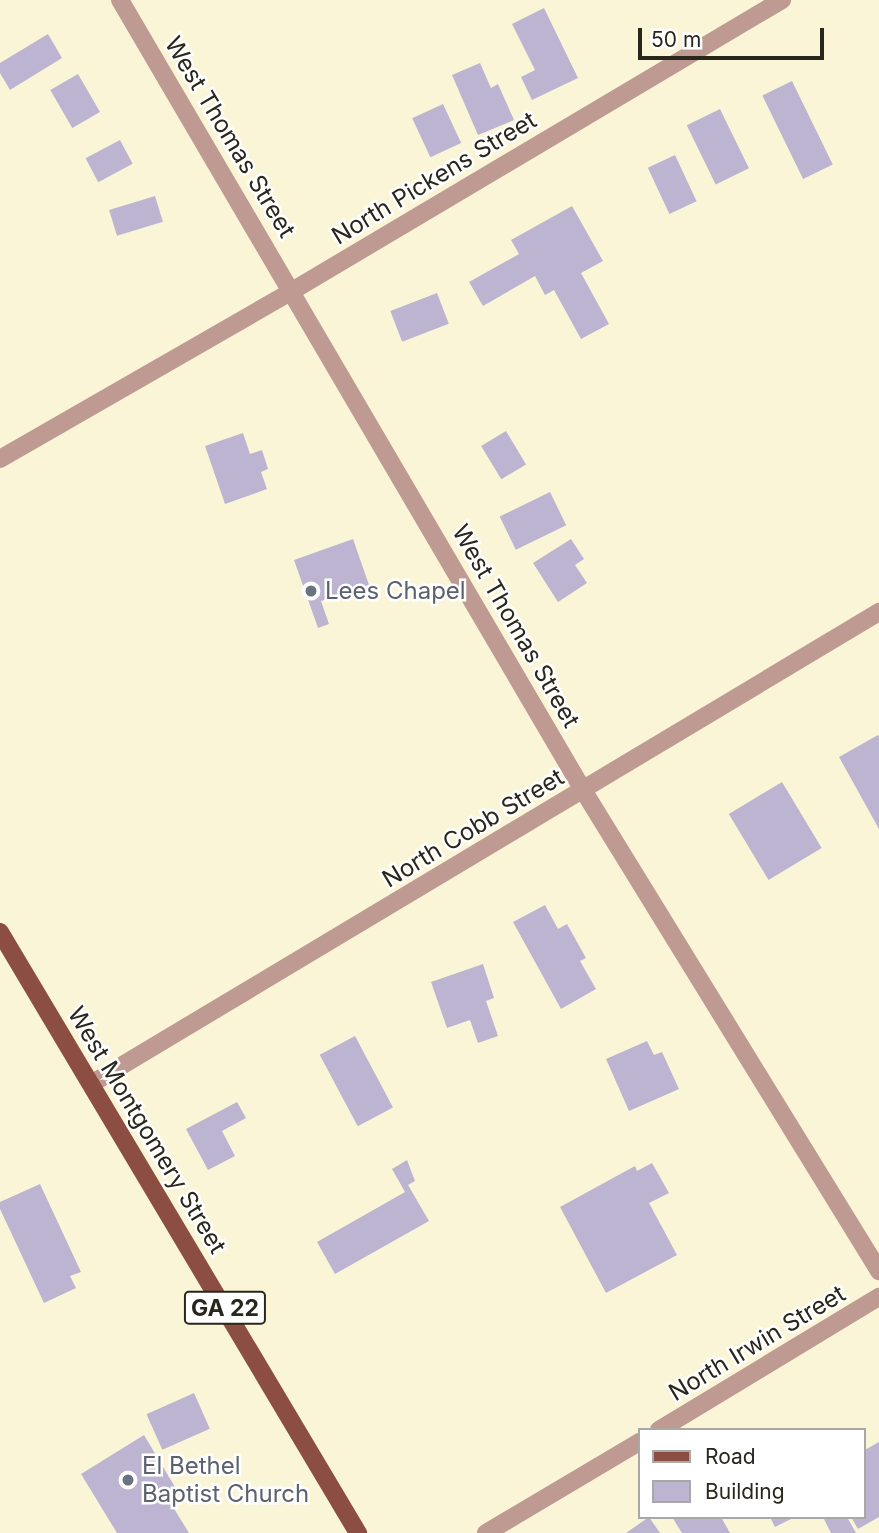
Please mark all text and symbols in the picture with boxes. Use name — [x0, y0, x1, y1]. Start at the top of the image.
scale bar — [641, 14, 826, 58]
text: 50 m — [651, 27, 701, 52]
street label: West Thomas Street — [159, 31, 301, 243]
street label: North Pickens Street — [327, 106, 541, 250]
street label: West Thomas Street — [446, 519, 586, 733]
place label: Lees Chapel — [325, 577, 466, 605]
marker: Lees Chapel — [303, 583, 319, 599]
street label: North Cobb Street — [377, 762, 569, 894]
street label: West Montgomery Street — [62, 1001, 232, 1259]
street label: North Irwin Street — [664, 1279, 850, 1407]
road number: GA 22 — [183, 1288, 267, 1328]
legend — [638, 1428, 865, 1519]
text: Road — [705, 1444, 756, 1469]
place label: El Bethel Baptist Church — [142, 1452, 309, 1508]
marker: El Bethel Baptist Church — [120, 1472, 136, 1488]
text: Building — [705, 1479, 785, 1504]

